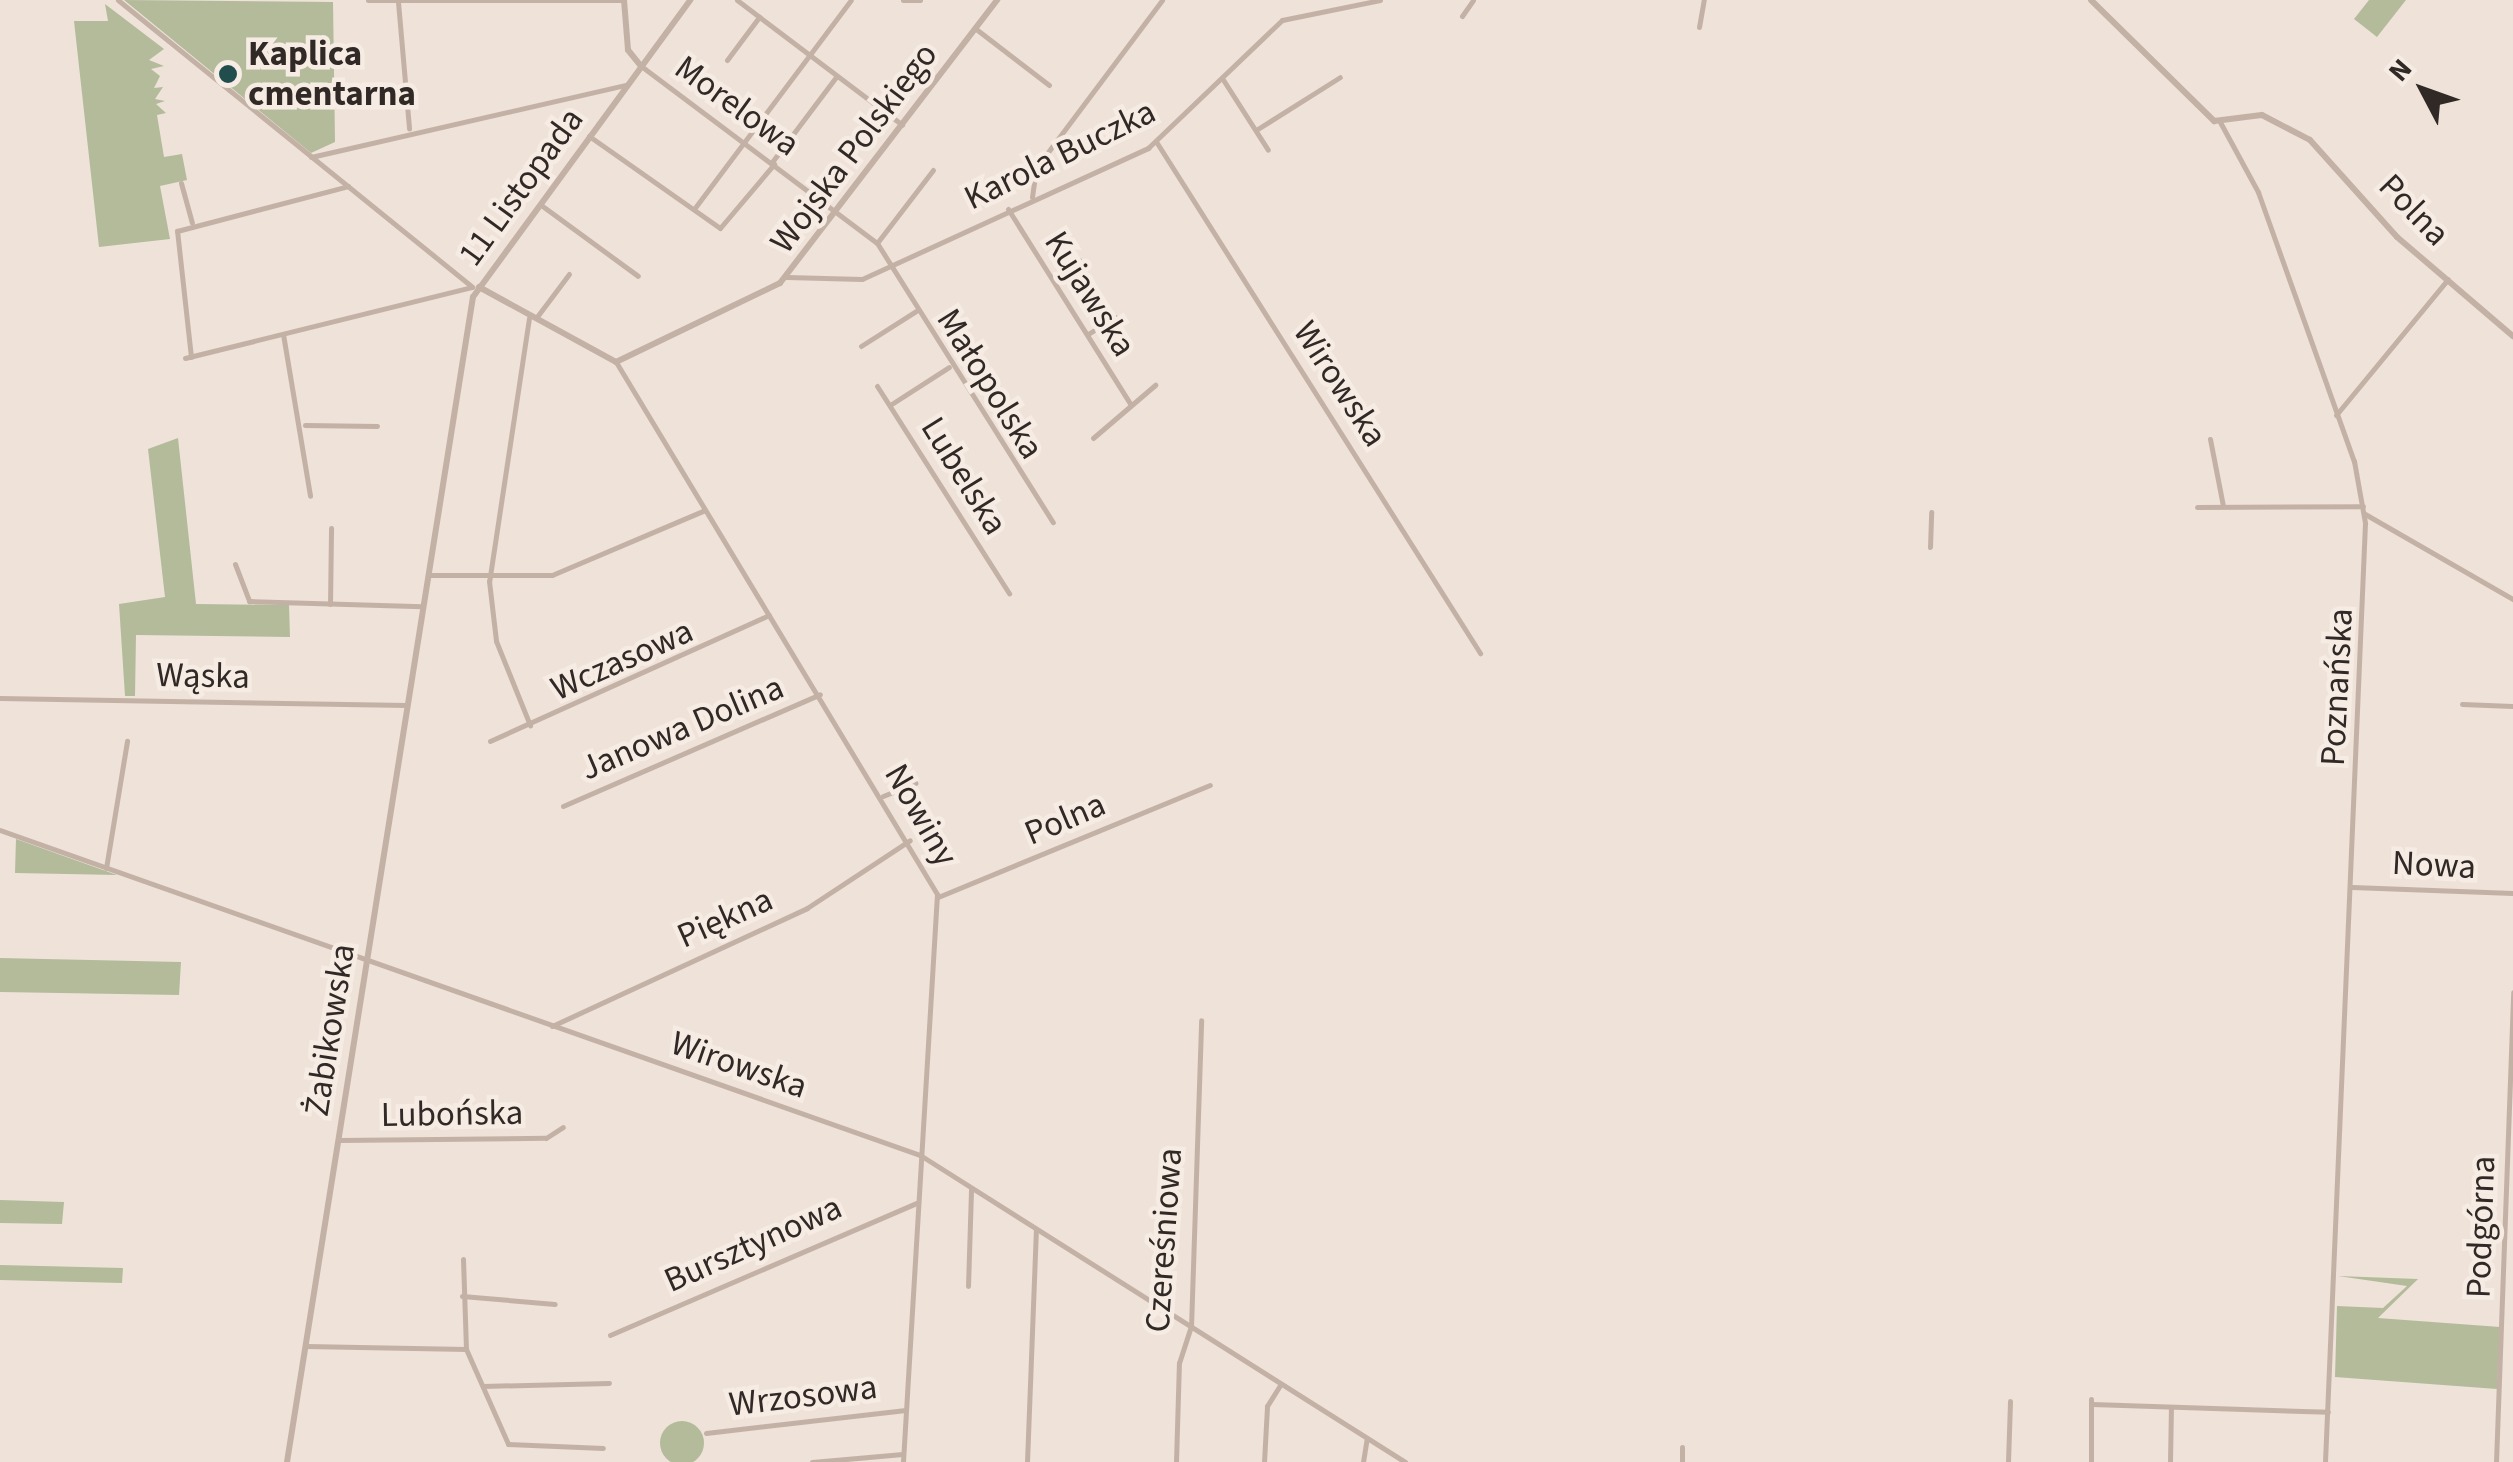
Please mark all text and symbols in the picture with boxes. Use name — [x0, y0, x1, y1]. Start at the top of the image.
place label: Kaplica cmentarna — [248, 33, 416, 115]
street label: Wojska Polskiego — [761, 35, 947, 261]
north arrow — [2373, 40, 2473, 140]
street label: Morelowa — [666, 47, 808, 165]
text: N — [2379, 50, 2422, 90]
marker: Kaplica cmentarna — [217, 63, 239, 85]
street label: Karola Buczka — [958, 91, 1162, 219]
street label: 11 Listopada — [450, 100, 592, 274]
street label: Polna — [2370, 165, 2458, 255]
street label: Kujawska — [1035, 224, 1145, 364]
street label: Małopolska — [927, 301, 1053, 467]
street label: Wirowska — [1284, 313, 1396, 455]
street label: Lubelska — [912, 409, 1016, 543]
street label: Poznańska — [2312, 607, 2362, 767]
street label: Wczasowa — [544, 610, 700, 710]
street label: Wąska — [156, 654, 250, 698]
street label: Janowa Dolina — [574, 666, 790, 790]
street label: Nowiny — [875, 757, 967, 873]
street label: Polna — [1018, 783, 1112, 855]
street label: Nowa — [2391, 842, 2477, 888]
street label: Piękna — [671, 879, 779, 957]
street label: Żabikowska — [296, 941, 364, 1119]
street label: Wirowska — [665, 1022, 813, 1108]
street label: Lubońska — [380, 1092, 524, 1136]
street label: Czereśniowa — [1137, 1146, 1191, 1334]
street label: Podgórna — [2458, 1155, 2504, 1299]
street label: Bursztynowa — [658, 1186, 848, 1302]
street label: Wrzosowa — [727, 1366, 879, 1426]

